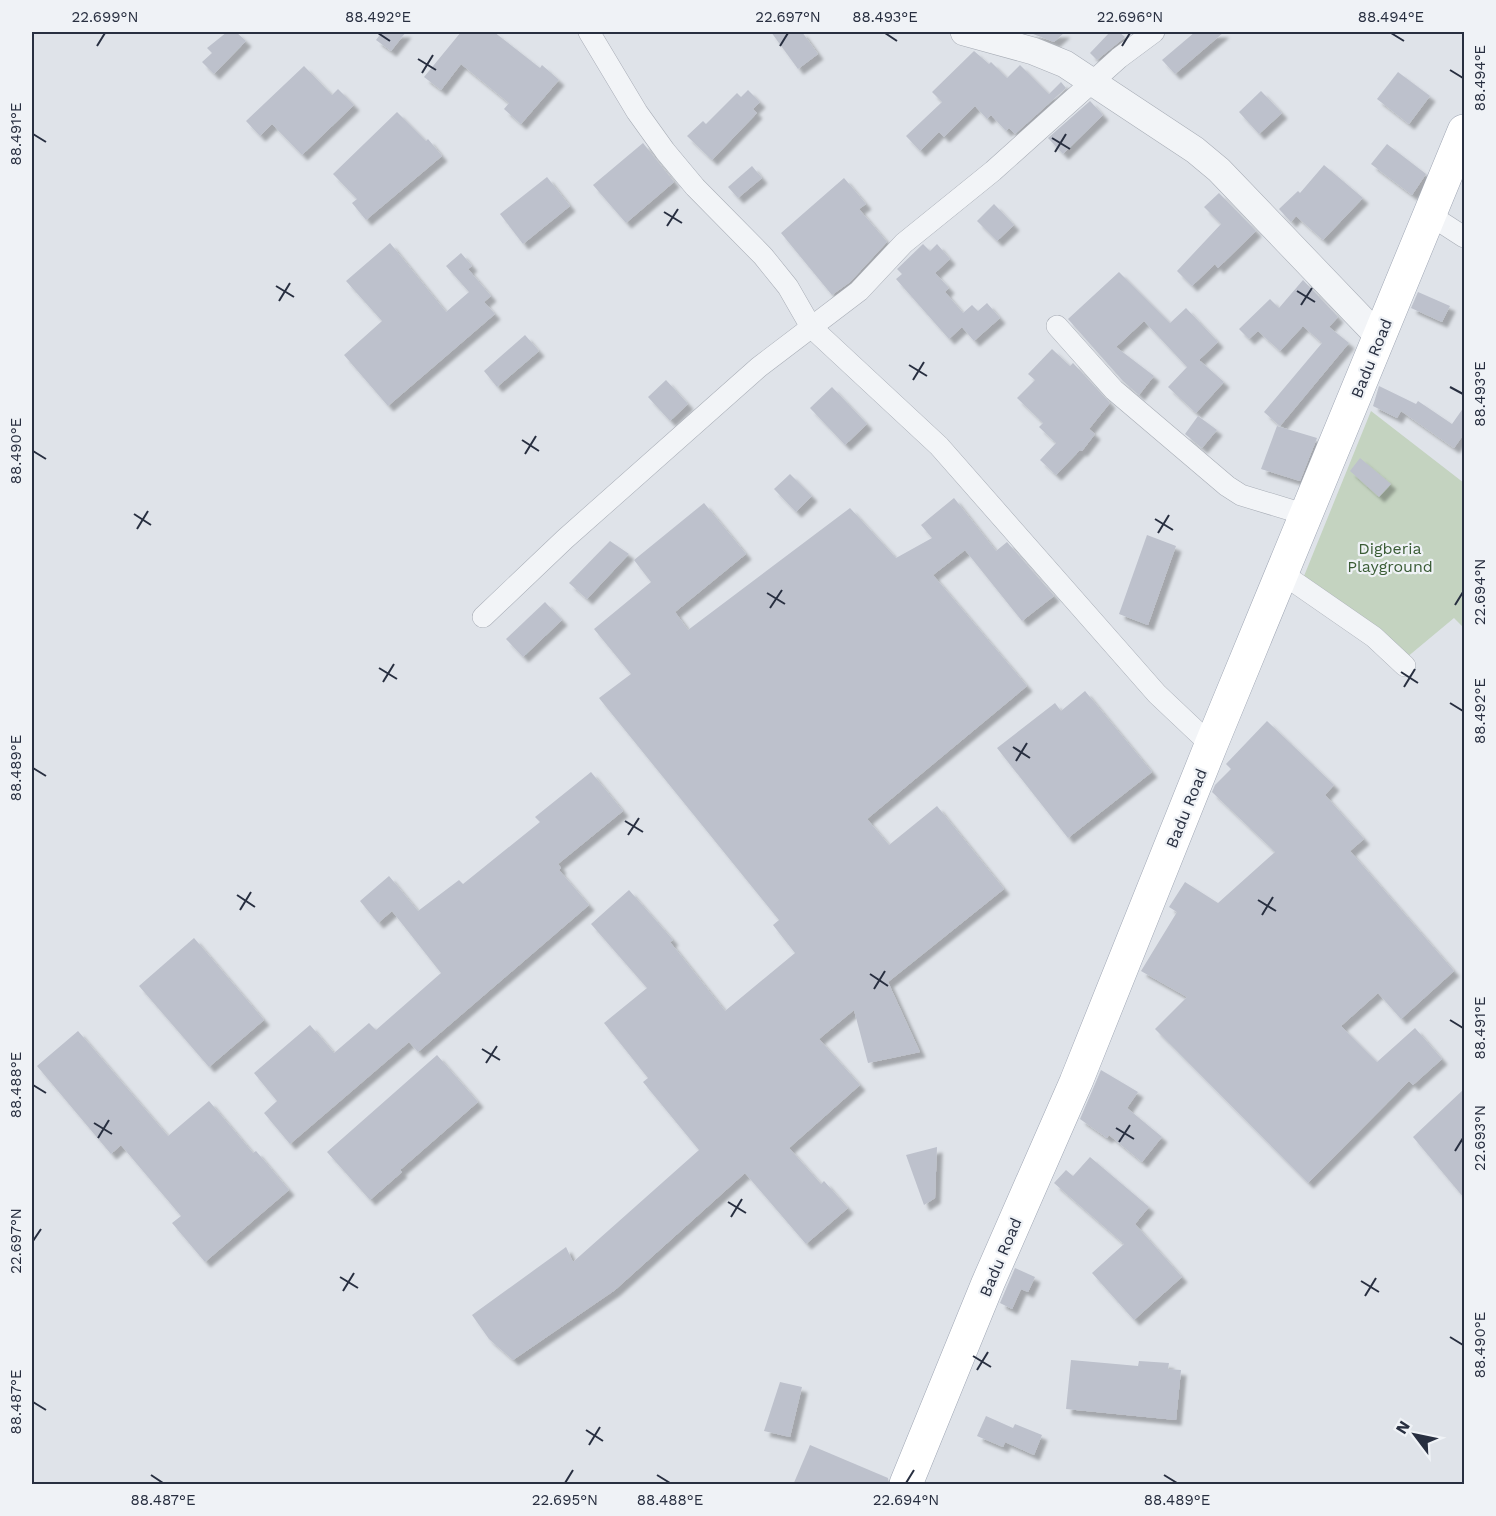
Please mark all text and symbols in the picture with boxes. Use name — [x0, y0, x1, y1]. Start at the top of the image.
text: 22.699°N — [72, 8, 138, 26]
text: 88.492°E — [345, 8, 411, 26]
text: 22.697°N — [755, 8, 821, 26]
text: 88.493°E — [852, 8, 918, 26]
text: 22.696°N — [1097, 8, 1163, 26]
text: 88.494°E — [1358, 8, 1424, 26]
text: 88.494°E — [1471, 45, 1489, 111]
text: 88.491°E — [7, 102, 25, 166]
street label: Badu Road — [1347, 316, 1396, 401]
text: 88.493°E — [1471, 361, 1489, 427]
text: 88.490°E — [7, 418, 25, 484]
park label: Digberia Playground — [1347, 539, 1433, 576]
text: 22.694°N — [1471, 559, 1489, 625]
text: 88.492°E — [1471, 678, 1489, 744]
text: 88.489°E — [7, 735, 25, 801]
street label: Badu Road — [1162, 766, 1211, 851]
text: 88.491°E — [1471, 996, 1489, 1060]
text: 88.488°E — [7, 1052, 25, 1118]
text: 22.693°N — [1471, 1105, 1489, 1171]
text: 22.697°N — [7, 1208, 25, 1274]
street label: Badu Road — [975, 1215, 1026, 1300]
text: 88.490°E — [1471, 1312, 1489, 1378]
text: 88.487°E — [7, 1369, 25, 1435]
north arrow — [1385, 1405, 1445, 1465]
text: N — [1392, 1417, 1414, 1437]
text: 88.487°E — [130, 1491, 196, 1509]
text: 22.695°N — [532, 1491, 598, 1509]
text: 88.488°E — [637, 1491, 703, 1509]
text: 22.694°N — [873, 1491, 939, 1509]
text: 88.489°E — [1144, 1491, 1210, 1509]

